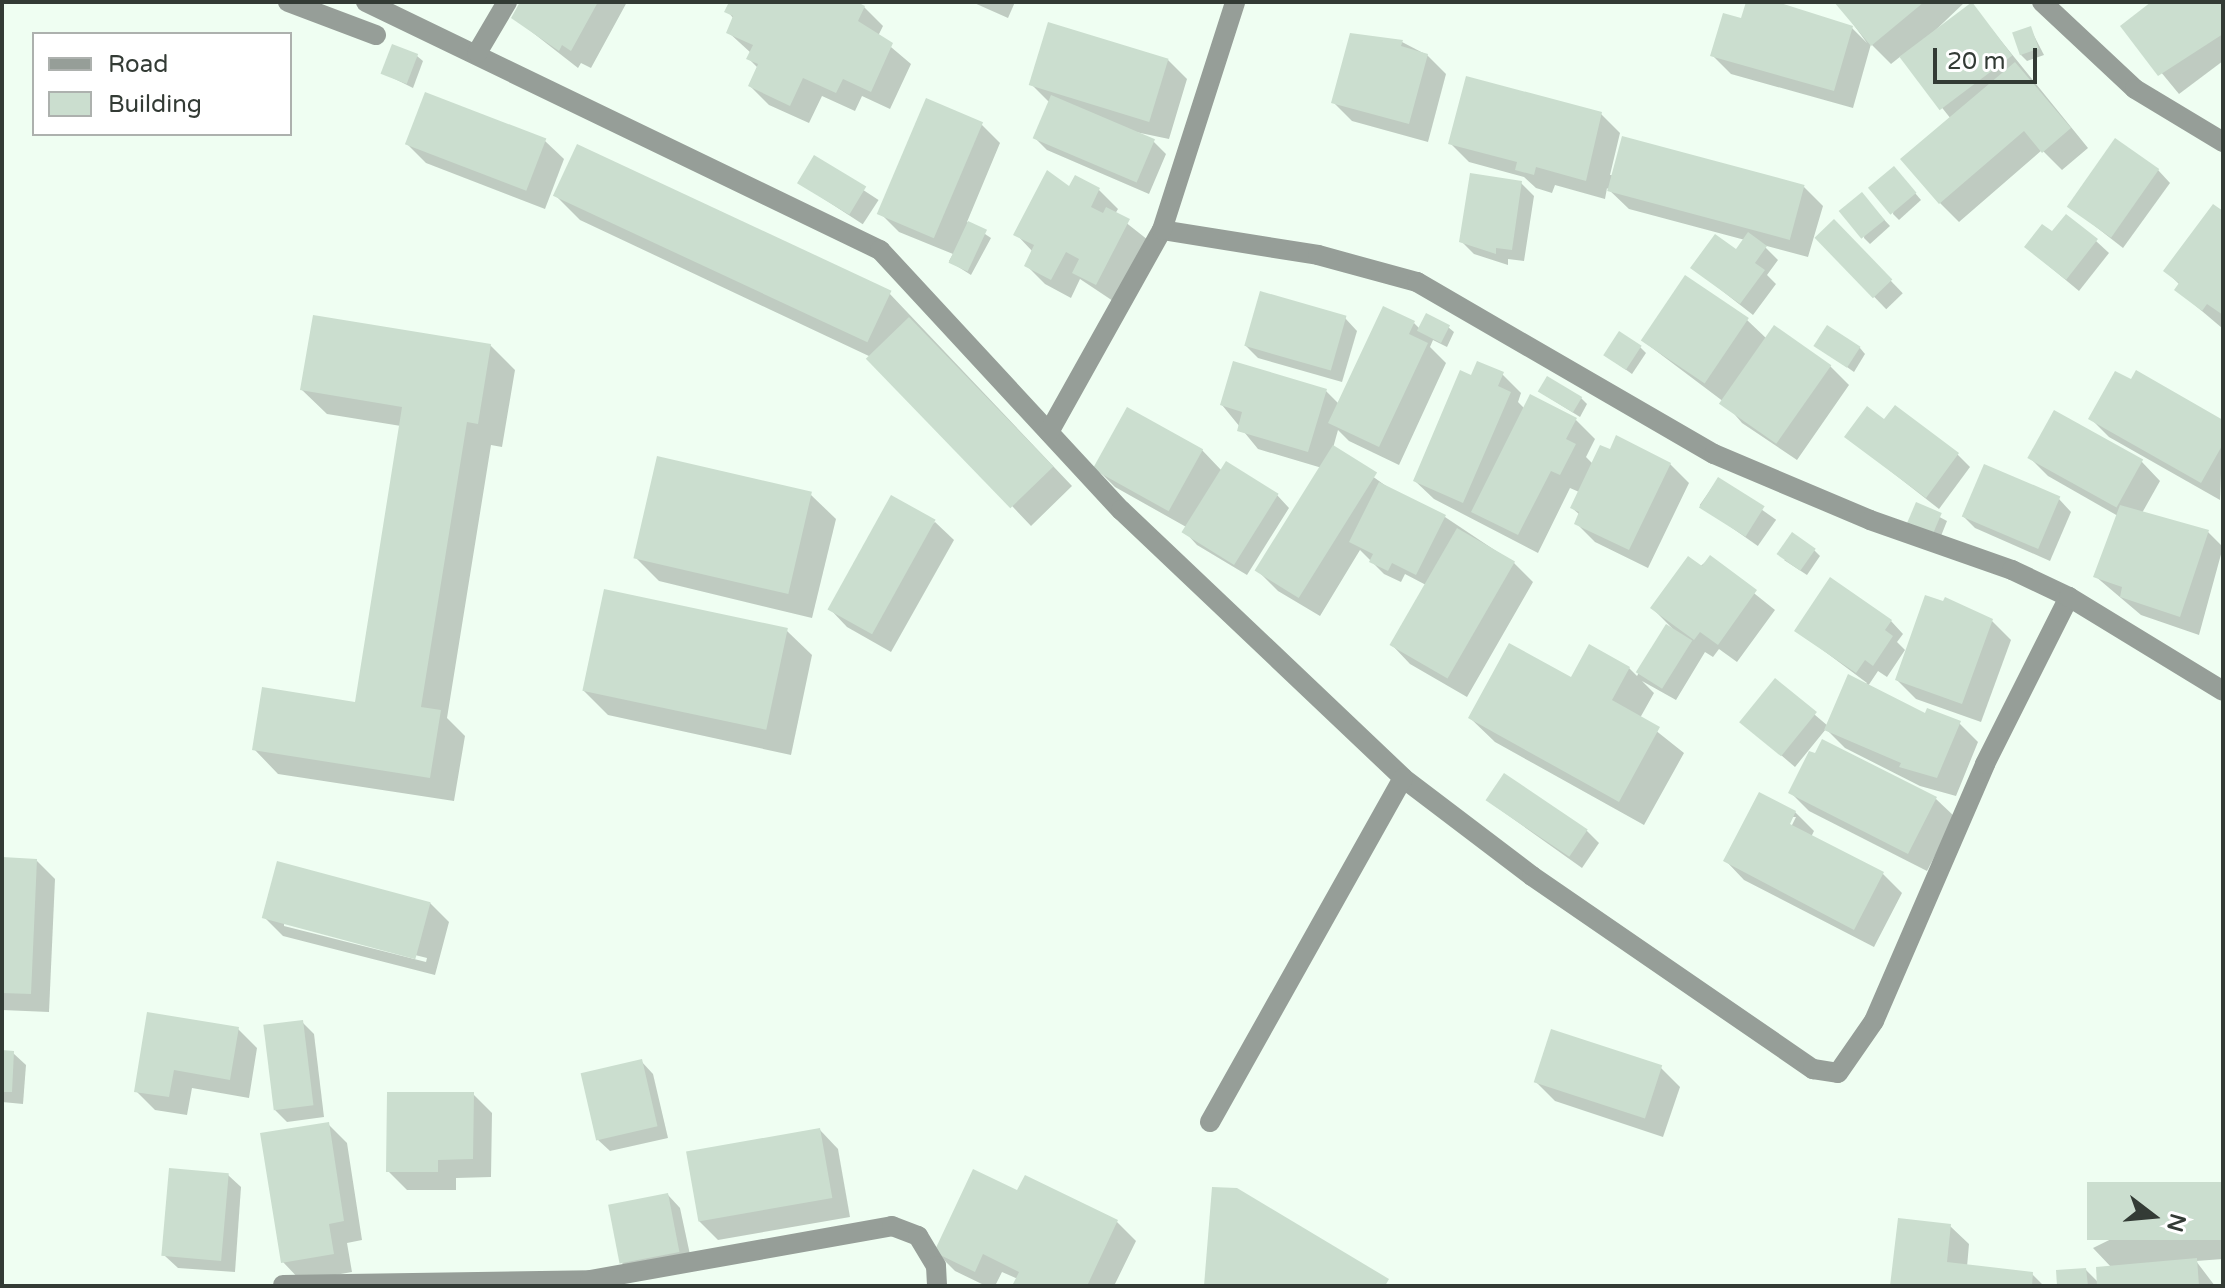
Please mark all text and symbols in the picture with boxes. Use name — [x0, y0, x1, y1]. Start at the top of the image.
legend — [32, 32, 292, 136]
scale bar — [1937, 32, 2041, 82]
text: 20 m — [1947, 47, 2005, 76]
text: Road — [108, 50, 168, 79]
text: Building — [108, 90, 202, 119]
north arrow — [2113, 1176, 2193, 1256]
text: N — [2161, 1211, 2191, 1235]

